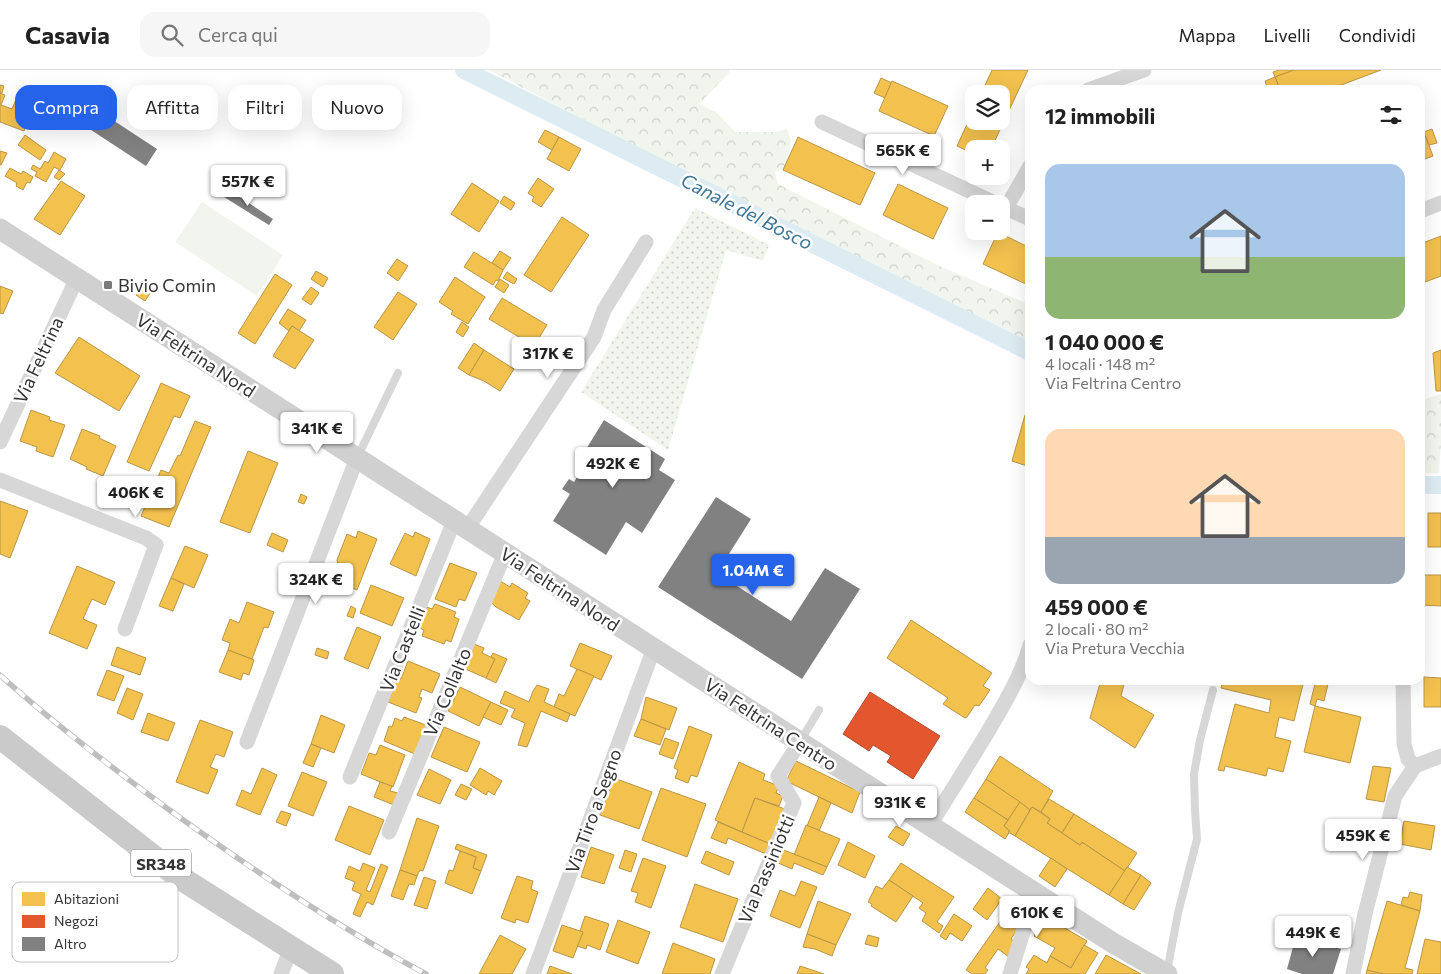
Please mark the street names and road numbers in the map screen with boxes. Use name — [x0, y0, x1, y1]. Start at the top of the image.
street label: Via Feltrina Nord — [132, 308, 260, 402]
street label: Via Feltrina — [8, 313, 68, 407]
street label: Via Feltrina Nord — [496, 542, 624, 636]
street label: Via Castelli — [375, 603, 429, 695]
street label: Via Collalto — [418, 644, 476, 740]
street label: Via Feltrina Centro — [701, 673, 841, 775]
street label: Via Tiro a Segno — [560, 746, 626, 876]
street label: Via Passiniotti — [733, 811, 799, 927]
road number: SR348 — [131, 850, 191, 876]

